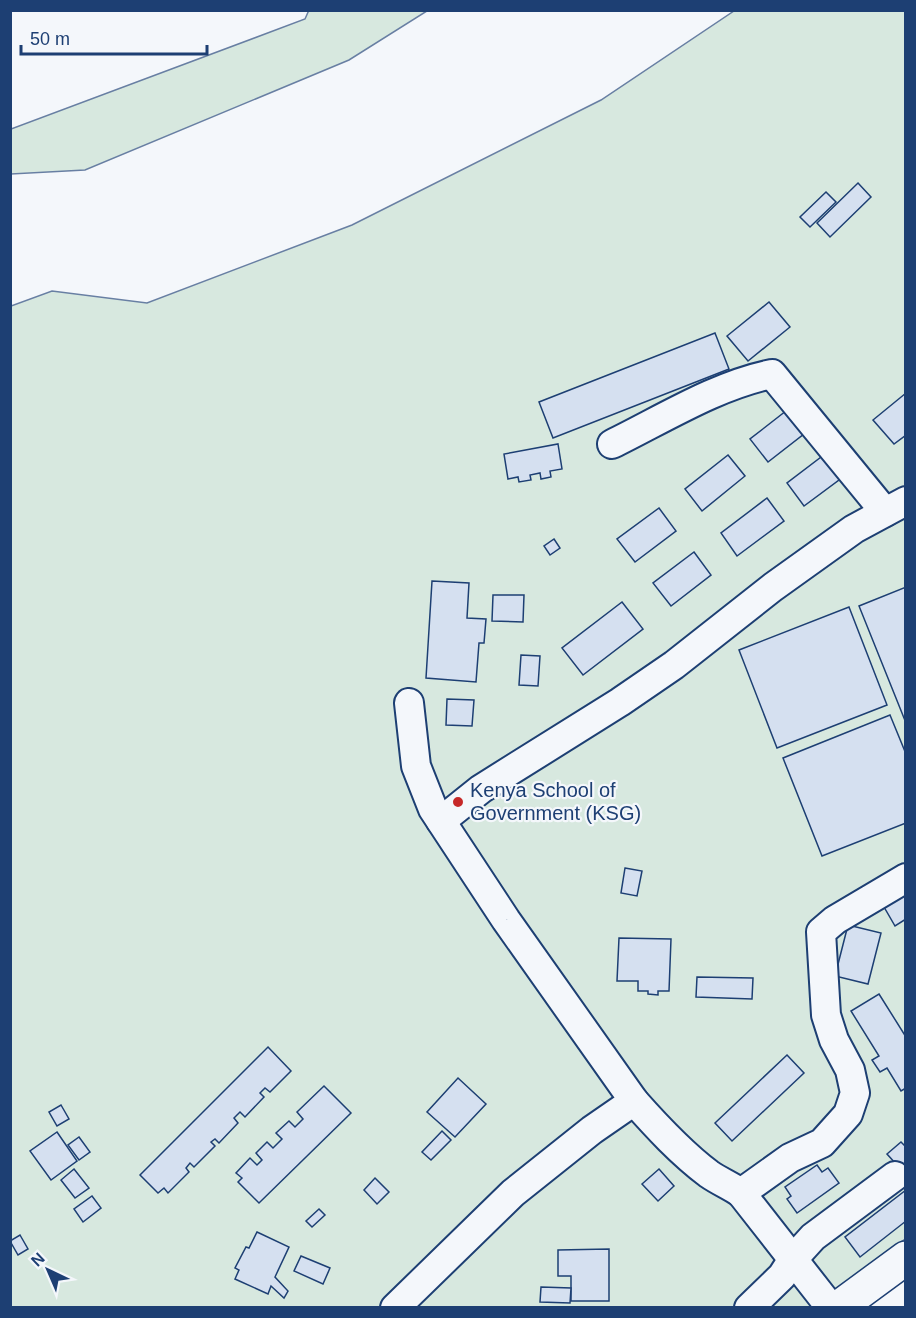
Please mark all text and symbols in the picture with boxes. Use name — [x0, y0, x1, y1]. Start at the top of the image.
scale bar — [21, 18, 207, 56]
text: 50 m — [30, 29, 70, 49]
place label: Kenya School of Government (KSG) — [470, 779, 641, 824]
marker: Kenya School of Government (KSG) — [451, 795, 465, 809]
north arrow — [18, 1240, 78, 1300]
text: N — [28, 1249, 48, 1270]

